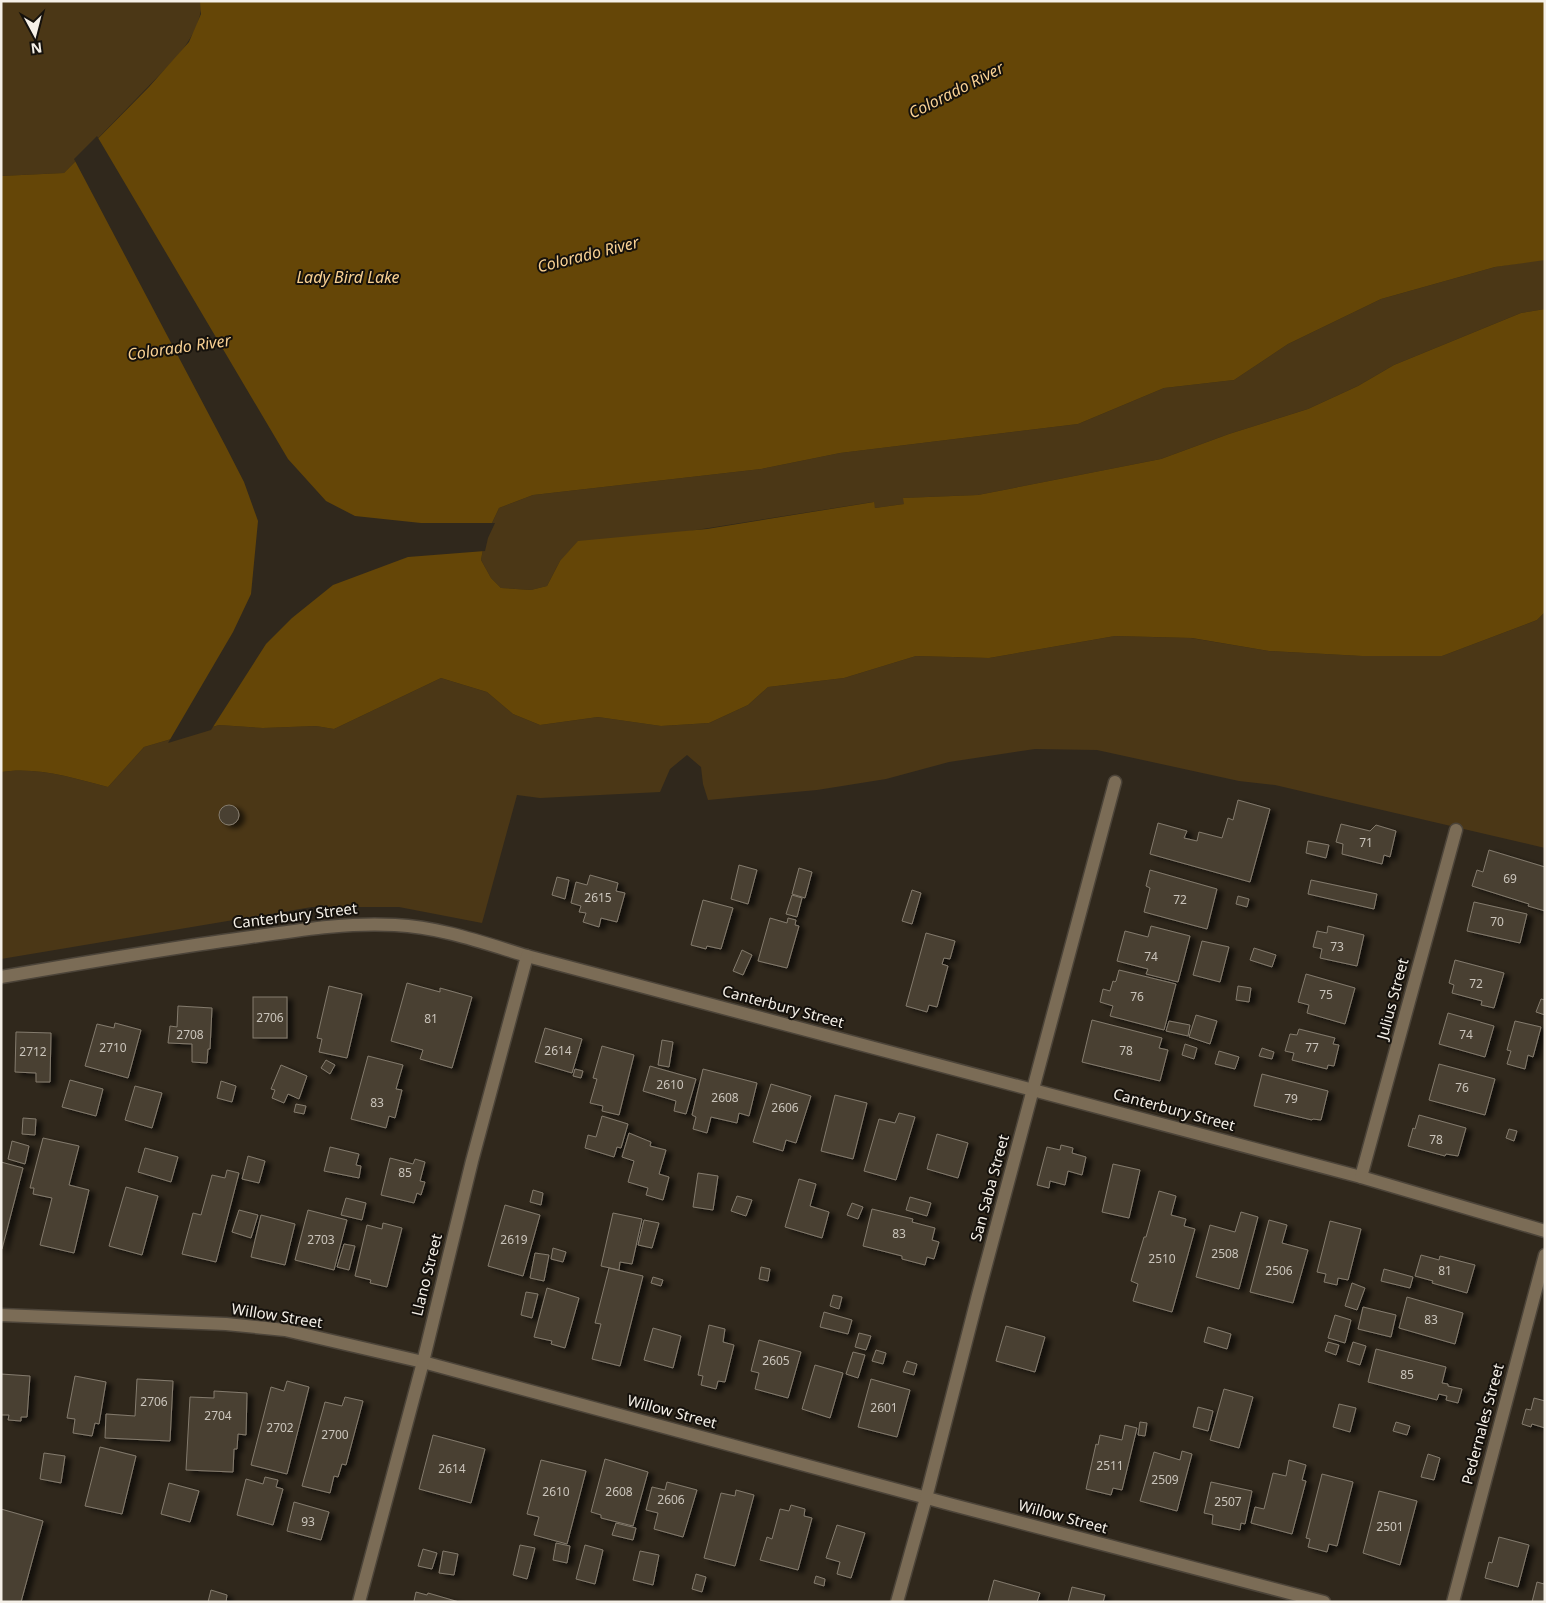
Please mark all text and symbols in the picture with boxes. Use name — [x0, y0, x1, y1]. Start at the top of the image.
north arrow — [10, 10, 60, 60]
text: N — [30, 38, 43, 59]
water label: Colorado River — [905, 56, 1008, 123]
water label: Colorado River — [535, 231, 642, 277]
water label: Lady Bird Lake — [296, 266, 400, 288]
water label: Colorado River — [126, 329, 233, 365]
house number: 71 — [1359, 834, 1373, 851]
house number: 69 — [1503, 870, 1517, 887]
house number: 2615 — [584, 889, 612, 906]
house number: 72 — [1173, 891, 1187, 908]
street label: Canterbury Street — [231, 897, 359, 933]
house number: 70 — [1490, 913, 1504, 930]
house number: 73 — [1330, 938, 1344, 955]
house number: 74 — [1144, 948, 1158, 965]
street label: Julius Street — [1371, 955, 1413, 1044]
house number: 72 — [1469, 975, 1483, 992]
street label: Canterbury Street — [720, 980, 847, 1032]
house number: 75 — [1319, 986, 1333, 1003]
house number: 76 — [1130, 988, 1144, 1005]
house number: 2706 — [256, 1009, 284, 1026]
house number: 81 — [424, 1010, 438, 1027]
house number: 2708 — [176, 1026, 204, 1043]
house number: 74 — [1459, 1026, 1473, 1043]
house number: 2710 — [99, 1039, 127, 1056]
house number: 77 — [1305, 1039, 1319, 1056]
house number: 2614 — [544, 1042, 572, 1059]
house number: 78 — [1119, 1042, 1133, 1059]
house number: 2712 — [19, 1043, 47, 1060]
house number: 2610 — [656, 1076, 684, 1093]
house number: 76 — [1455, 1079, 1469, 1096]
street label: Canterbury Street — [1111, 1083, 1238, 1135]
house number: 2608 — [711, 1089, 739, 1106]
house number: 79 — [1284, 1090, 1298, 1107]
house number: 83 — [370, 1094, 384, 1111]
house number: 2606 — [771, 1099, 799, 1116]
house number: 78 — [1429, 1131, 1443, 1148]
street label: San Saba Street — [965, 1132, 1013, 1243]
house number: 85 — [398, 1164, 412, 1181]
house number: 83 — [892, 1225, 906, 1242]
house number: 2703 — [307, 1231, 335, 1248]
street label: Llano Street — [406, 1231, 446, 1318]
house number: 2619 — [500, 1231, 528, 1248]
house number: 2508 — [1211, 1245, 1239, 1262]
house number: 2510 — [1148, 1250, 1176, 1267]
house number: 2506 — [1265, 1262, 1293, 1279]
house number: 81 — [1438, 1262, 1452, 1279]
street label: Willow Street — [230, 1298, 325, 1332]
house number: 83 — [1424, 1311, 1438, 1328]
house number: 2605 — [762, 1352, 790, 1369]
street label: Pedernales Street — [1456, 1361, 1508, 1486]
house number: 85 — [1400, 1366, 1414, 1383]
street label: Willow Street — [625, 1389, 720, 1433]
house number: 2706 — [140, 1393, 168, 1410]
house number: 2601 — [870, 1399, 898, 1416]
house number: 2704 — [204, 1407, 232, 1424]
house number: 2702 — [266, 1419, 294, 1436]
house number: 2700 — [321, 1426, 349, 1443]
house number: 2511 — [1096, 1457, 1124, 1474]
house number: 2614 — [438, 1460, 466, 1477]
house number: 2509 — [1151, 1471, 1179, 1488]
house number: 2610 — [542, 1483, 570, 1500]
house number: 2608 — [605, 1483, 633, 1500]
house number: 2606 — [657, 1491, 685, 1508]
house number: 2507 — [1214, 1493, 1242, 1510]
street label: Willow Street — [1016, 1494, 1111, 1538]
house number: 93 — [301, 1513, 315, 1530]
house number: 2501 — [1376, 1518, 1404, 1535]

